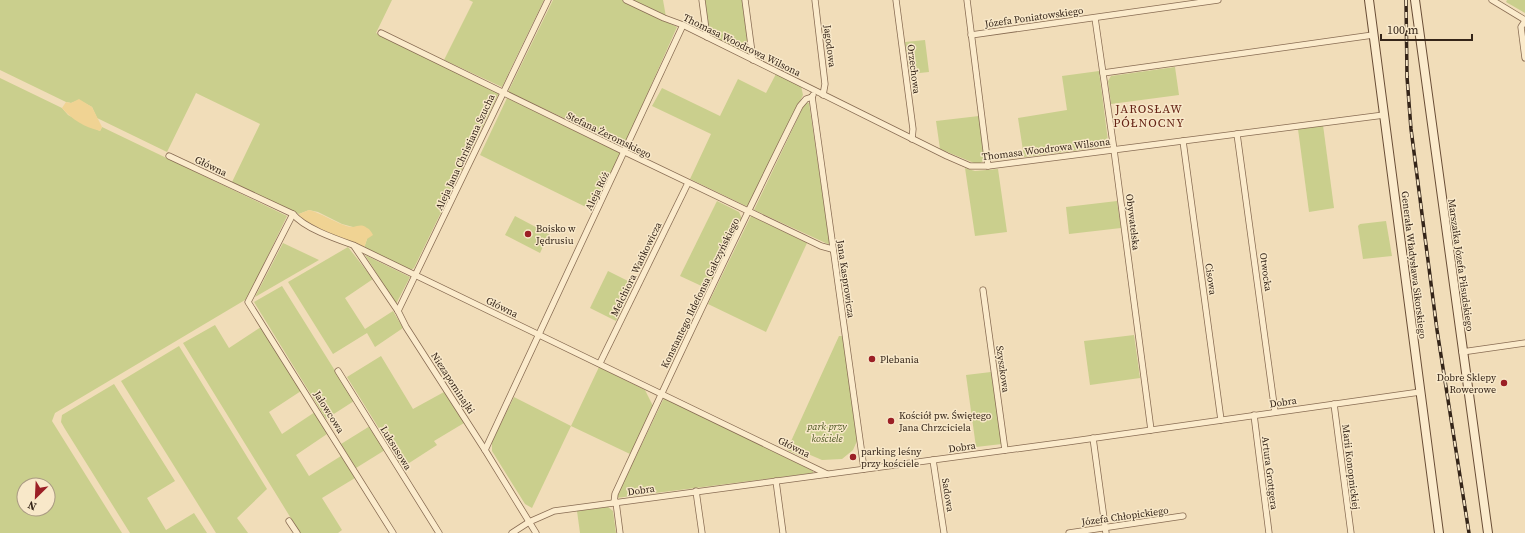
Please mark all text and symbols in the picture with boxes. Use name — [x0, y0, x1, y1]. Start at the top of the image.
street label: Józefa Poniatowskiego — [983, 4, 1085, 30]
street label: Thomasa Woodrowa Wilsona — [681, 11, 804, 80]
scale bar — [1381, 16, 1472, 42]
text: 100 m — [1387, 22, 1419, 38]
street label: Jagodowa — [821, 23, 839, 69]
street label: Orzechowa — [905, 43, 924, 95]
street label: Aleja Jana Christiana Szucha — [432, 91, 498, 212]
district label: JAROSŁAW PÓŁNOCNY — [1113, 101, 1185, 131]
street label: Stefana Żeromskiego — [564, 109, 654, 161]
street label: Thomasa Woodrowa Wilsona — [981, 135, 1112, 163]
street label: Główna — [193, 153, 230, 179]
street label: Aleja Róż — [582, 169, 612, 212]
street label: Generała Władysława Sikorskiego — [1398, 190, 1430, 340]
street label: Obywatelska — [1123, 193, 1143, 252]
street label: Marszałka Józefa Piłsudskiego — [1445, 198, 1477, 332]
street label: Konstantego Ildefonsa Gałczyńskiego — [658, 215, 742, 370]
street label: Melchiora Wańkowicza — [608, 219, 665, 318]
place label: Boisko w Jędrusiu — [535, 222, 576, 247]
marker: Boisko w Jędrusiu — [523, 229, 533, 239]
street label: Jana Kasprowicza — [834, 238, 858, 320]
street label: Otwocka — [1257, 252, 1275, 293]
street label: Cisowa — [1202, 262, 1220, 296]
street label: Główna — [484, 294, 521, 321]
street label: Szyszkowa — [993, 345, 1013, 394]
street label: Niezapominajki — [428, 350, 478, 416]
place label: Plebania — [880, 353, 920, 366]
marker: Plebania — [867, 354, 877, 364]
place label: Dobre Sklepy Rowerowe — [1437, 371, 1497, 396]
marker: Dobre Sklepy Rowerowe — [1499, 378, 1509, 388]
street label: Jałowcowa — [310, 388, 348, 436]
street label: Dobra — [1268, 394, 1298, 410]
place label: Kościół pw. Świętego Jana Chrzciciela — [898, 409, 992, 434]
marker: Kościół pw. Świętego Jana Chrzciciela — [886, 416, 896, 426]
park label: park przy kościele — [806, 420, 847, 445]
street label: Luksusowa — [377, 424, 415, 473]
street label: Marii Konopnickiej — [1339, 424, 1363, 511]
street label: Główna — [776, 434, 813, 461]
street label: Artura Grottgera — [1259, 435, 1281, 511]
street label: Dobra — [947, 439, 977, 455]
place label: parking leśny przy kościele — [861, 445, 922, 470]
marker: parking leśny przy kościele — [848, 452, 858, 462]
north arrow — [16, 477, 56, 517]
street label: Sadowa — [939, 477, 957, 514]
street label: Dobra — [626, 482, 656, 498]
text: N — [25, 497, 39, 514]
street label: Józefa Chłopickiego — [1080, 503, 1170, 529]

